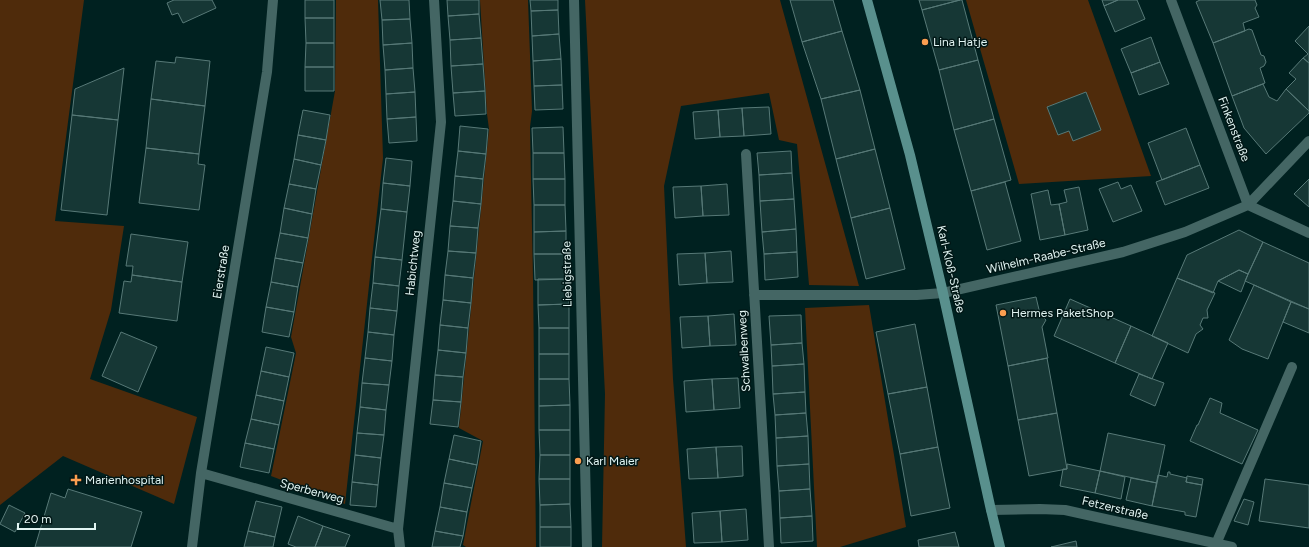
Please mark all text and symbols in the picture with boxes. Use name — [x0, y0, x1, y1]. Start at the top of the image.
place label: Lina Hatje — [933, 35, 988, 49]
marker: Lina Hatje — [920, 37, 930, 47]
street label: Finkenstraße — [1215, 94, 1253, 164]
street label: Karl-Kloß-Straße — [934, 224, 968, 314]
street label: Habichtweg — [403, 230, 423, 296]
street label: Wilhelm-Raabe-Straße — [985, 235, 1107, 277]
street label: Liebigstraße — [559, 240, 575, 307]
street label: Eierstraße — [210, 244, 232, 300]
place label: Hermes PaketShop — [1011, 306, 1114, 320]
marker: Hermes PaketShop — [998, 308, 1008, 318]
street label: Schwalbenweg — [735, 310, 753, 392]
place label: Karl Maier — [586, 454, 639, 468]
marker: Karl Maier — [573, 456, 583, 466]
place label: Marienhospital — [85, 473, 164, 487]
marker: Marienhospital — [70, 474, 82, 486]
street label: Sperberweg — [279, 476, 345, 506]
street label: Fetzerstraße — [1080, 494, 1150, 523]
scale bar — [18, 505, 95, 531]
text: 20 m — [24, 512, 52, 526]

